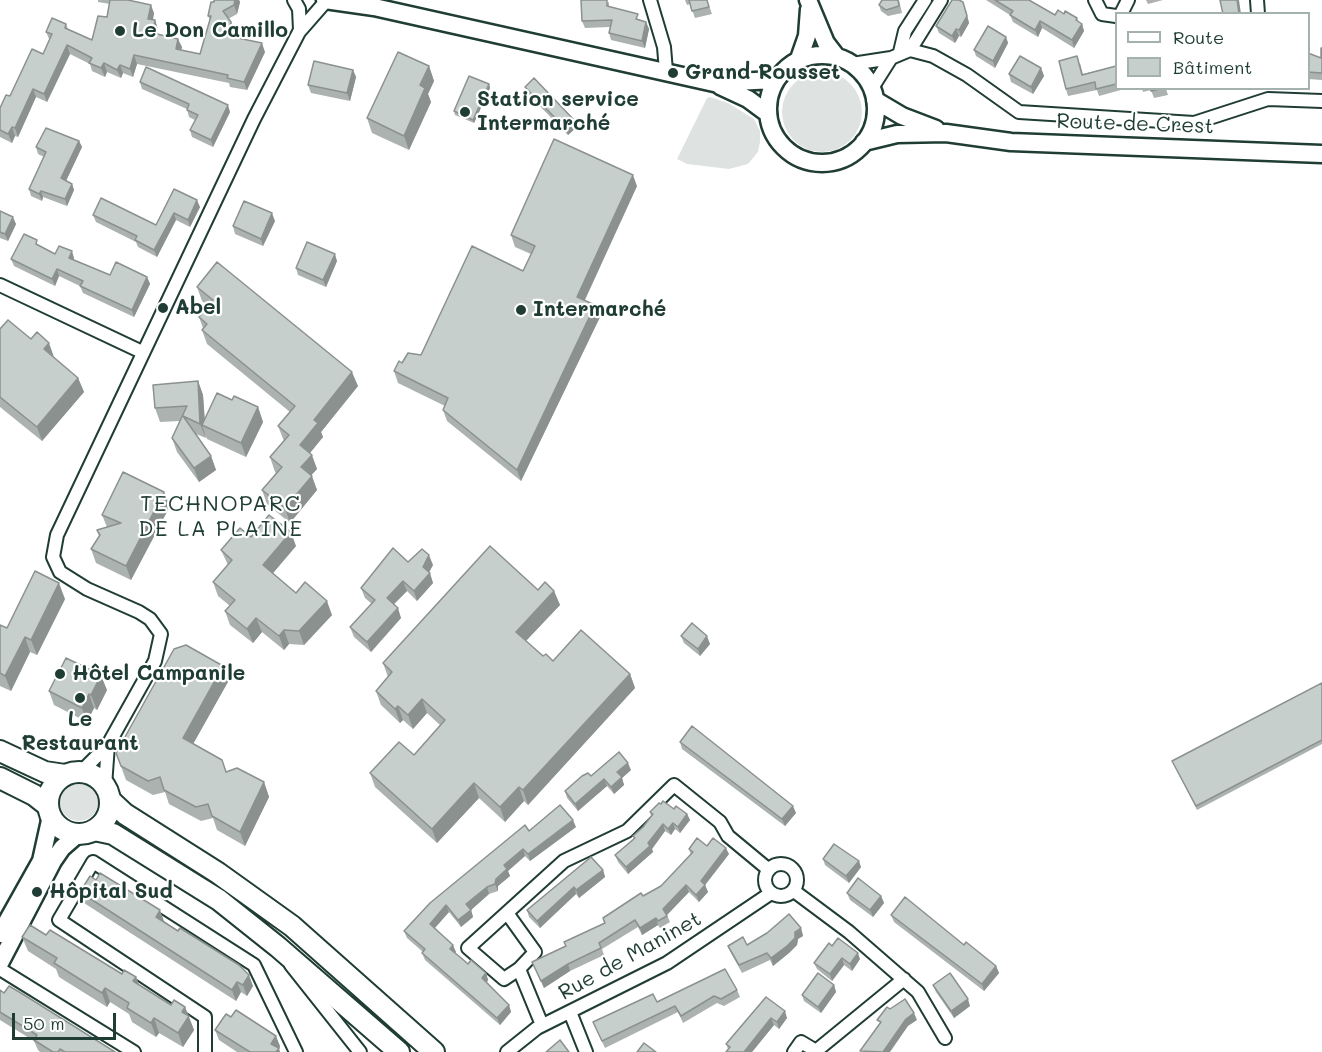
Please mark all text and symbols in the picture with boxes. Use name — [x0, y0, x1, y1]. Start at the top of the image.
legend — [1115, 12, 1310, 90]
place label: Le Don Camillo — [132, 18, 288, 44]
marker: Le Don Camillo — [113, 24, 127, 38]
text: Route — [1173, 25, 1224, 49]
text: Bâtiment — [1173, 55, 1252, 79]
place label: Grand Rousset — [685, 60, 840, 86]
marker: Grand Rousset — [666, 66, 680, 80]
place label: Station service Intermarché — [477, 87, 639, 137]
marker: Station service Intermarché — [458, 105, 472, 119]
street label: Route de Crest — [1056, 109, 1214, 139]
place label: Abel — [175, 295, 221, 321]
place label: Intermarché — [533, 297, 666, 323]
marker: Abel — [156, 301, 170, 315]
marker: Intermarché — [514, 303, 528, 317]
district label: TECHNOPARC DE LA PLAINE — [138, 491, 304, 542]
place label: Hôtel Campanile — [72, 661, 245, 687]
marker: Hôtel Campanile — [53, 667, 67, 681]
marker: Le Restaurant — [73, 691, 87, 705]
place label: Le Restaurant — [21, 707, 139, 757]
place label: Hôpital Sud — [49, 879, 173, 905]
marker: Hôpital Sud — [30, 885, 44, 899]
street label: Rue de Maninet — [554, 906, 706, 1006]
scale bar — [15, 1001, 118, 1039]
text: 50 m — [23, 1011, 65, 1035]

